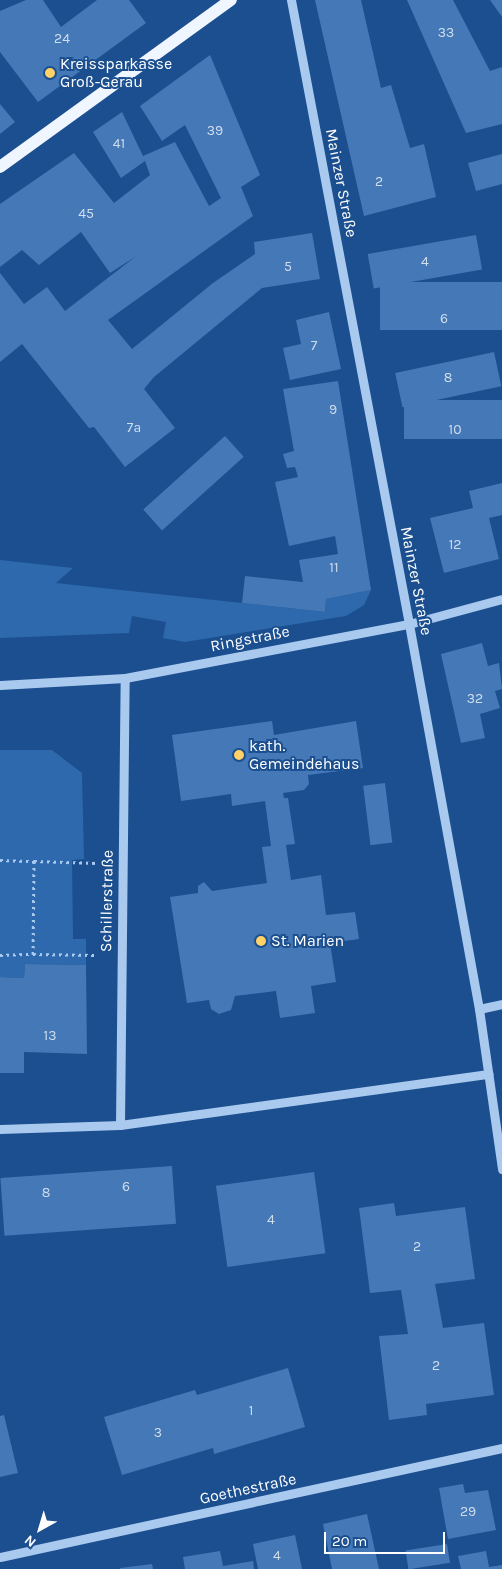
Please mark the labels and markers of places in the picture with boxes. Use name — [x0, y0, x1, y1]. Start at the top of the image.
place label: Kreissparkasse Groß-Gerau — [60, 54, 172, 92]
marker: Kreissparkasse Groß-Gerau — [44, 67, 56, 79]
place label: kath. Gemeindehaus — [249, 736, 359, 774]
marker: kath. Gemeindehaus — [233, 749, 245, 761]
place label: St. Marien — [271, 931, 344, 951]
marker: St. Marien — [255, 935, 267, 947]

